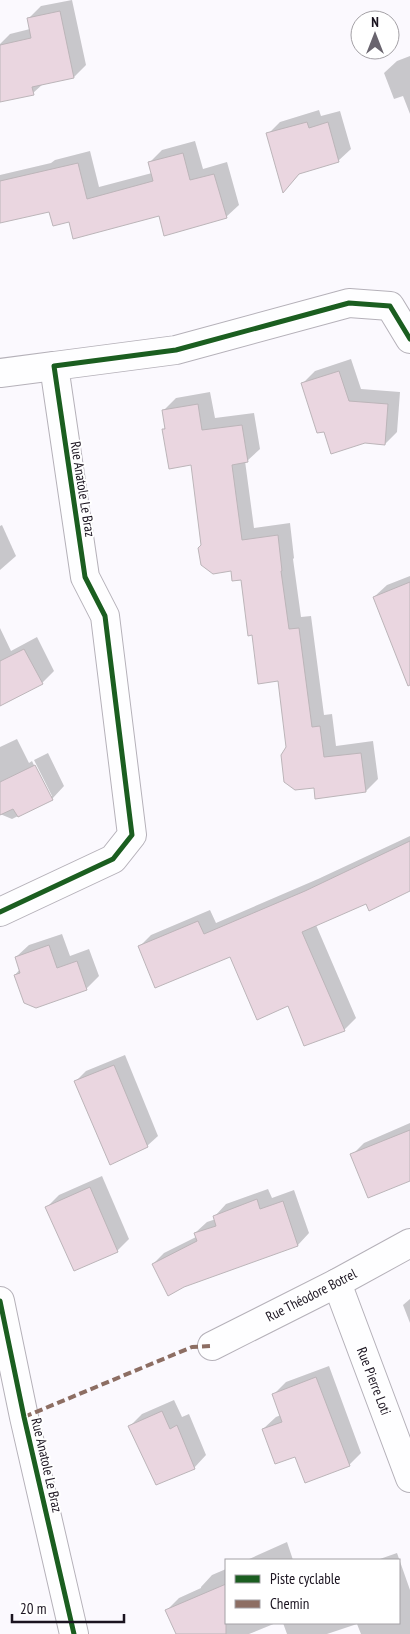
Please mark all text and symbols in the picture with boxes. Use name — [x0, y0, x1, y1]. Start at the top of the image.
north arrow — [350, 10, 400, 60]
text: N — [371, 13, 379, 31]
street label: Rue Anatole Le Braz — [67, 440, 99, 538]
street label: Rue Théodore Botrel — [263, 1264, 360, 1326]
street label: Rue Pierre Loti — [353, 1345, 395, 1417]
street label: Rue Anatole Le Braz — [27, 1416, 67, 1514]
legend — [225, 1559, 400, 1624]
text: Piste cyclable — [270, 1569, 340, 1588]
scale bar — [12, 1592, 125, 1624]
text: Chemin — [270, 1594, 309, 1613]
text: 20 m — [20, 1599, 46, 1618]

